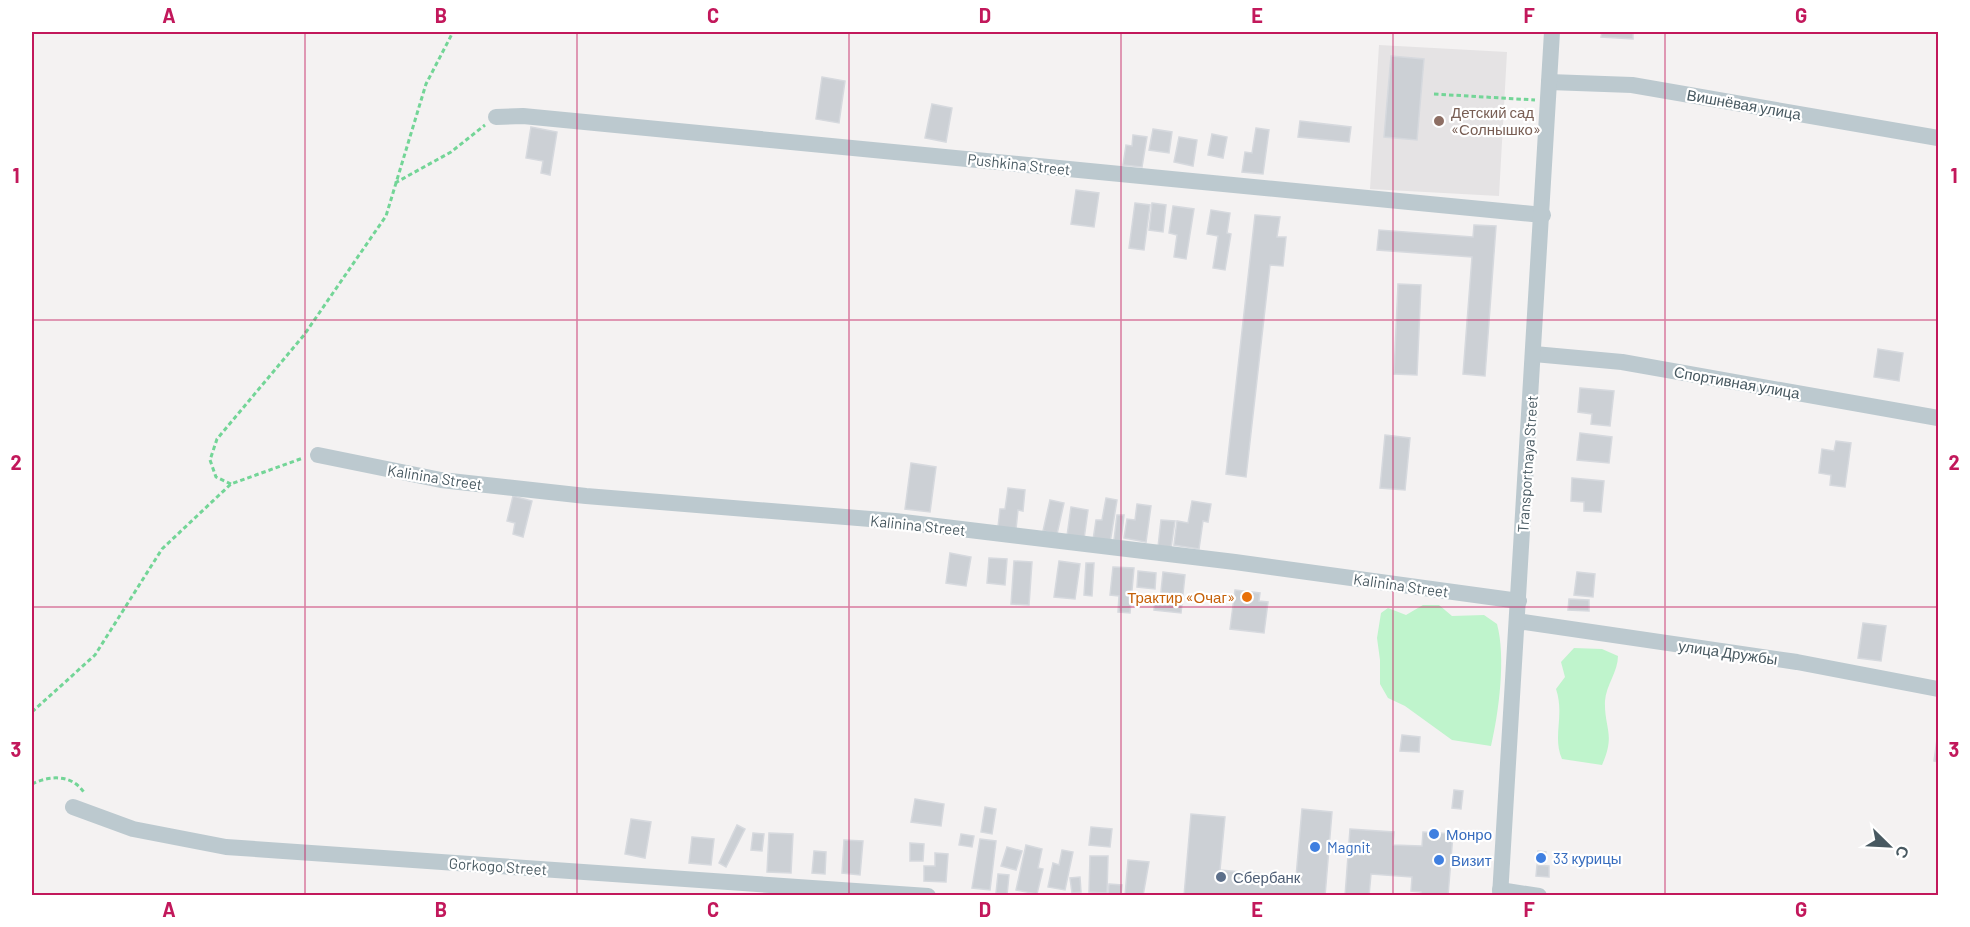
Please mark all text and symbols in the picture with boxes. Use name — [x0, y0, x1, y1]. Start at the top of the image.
text: A — [162, 3, 176, 27]
text: B — [435, 3, 447, 27]
text: C — [707, 3, 719, 27]
text: D — [979, 3, 991, 27]
text: E — [1251, 3, 1263, 27]
text: F — [1523, 3, 1535, 27]
text: G — [1795, 3, 1807, 27]
street label: Вишнёвая улица — [1686, 85, 1803, 123]
place label: Детский сад «Солнышко» — [1451, 103, 1541, 138]
marker: Детский сад «Солнышко» — [1432, 114, 1446, 128]
street label: Pushkina Street — [967, 150, 1071, 178]
text: 1 — [12, 163, 20, 187]
text: 1 — [1950, 163, 1958, 187]
street label: Спортивная улица — [1673, 362, 1802, 402]
street label: Transportnaya Street — [1513, 395, 1541, 533]
text: 2 — [10, 450, 22, 474]
text: 2 — [1948, 450, 1960, 474]
street label: Kalinina Street — [386, 461, 484, 493]
street label: Kalinina Street — [869, 511, 967, 539]
street label: Kalinina Street — [1352, 569, 1450, 601]
place label: Трактир «Очаг» — [1127, 588, 1235, 606]
marker: Трактир «Очаг» — [1240, 590, 1254, 604]
street label: улица Дружбы — [1677, 636, 1779, 668]
text: 3 — [11, 737, 21, 761]
text: 3 — [1949, 737, 1959, 761]
north arrow — [1859, 816, 1919, 876]
place label: Монро — [1446, 825, 1492, 843]
marker: Монро — [1427, 827, 1441, 841]
place label: Magnit — [1327, 838, 1371, 856]
marker: Magnit — [1308, 840, 1322, 854]
text: С — [1892, 843, 1914, 862]
place label: 33 курицы — [1553, 849, 1622, 867]
place label: Визит — [1451, 851, 1492, 869]
marker: 33 курицы — [1534, 851, 1548, 865]
marker: Визит — [1432, 853, 1446, 867]
street label: Gorkogo Street — [448, 854, 548, 878]
place label: Сбербанк — [1233, 868, 1301, 886]
marker: Сбербанк — [1214, 870, 1228, 884]
text: A — [162, 897, 176, 921]
text: B — [435, 897, 447, 921]
text: C — [707, 897, 719, 921]
text: D — [979, 897, 991, 921]
text: E — [1251, 897, 1263, 921]
text: F — [1523, 897, 1535, 921]
text: G — [1795, 897, 1807, 921]

